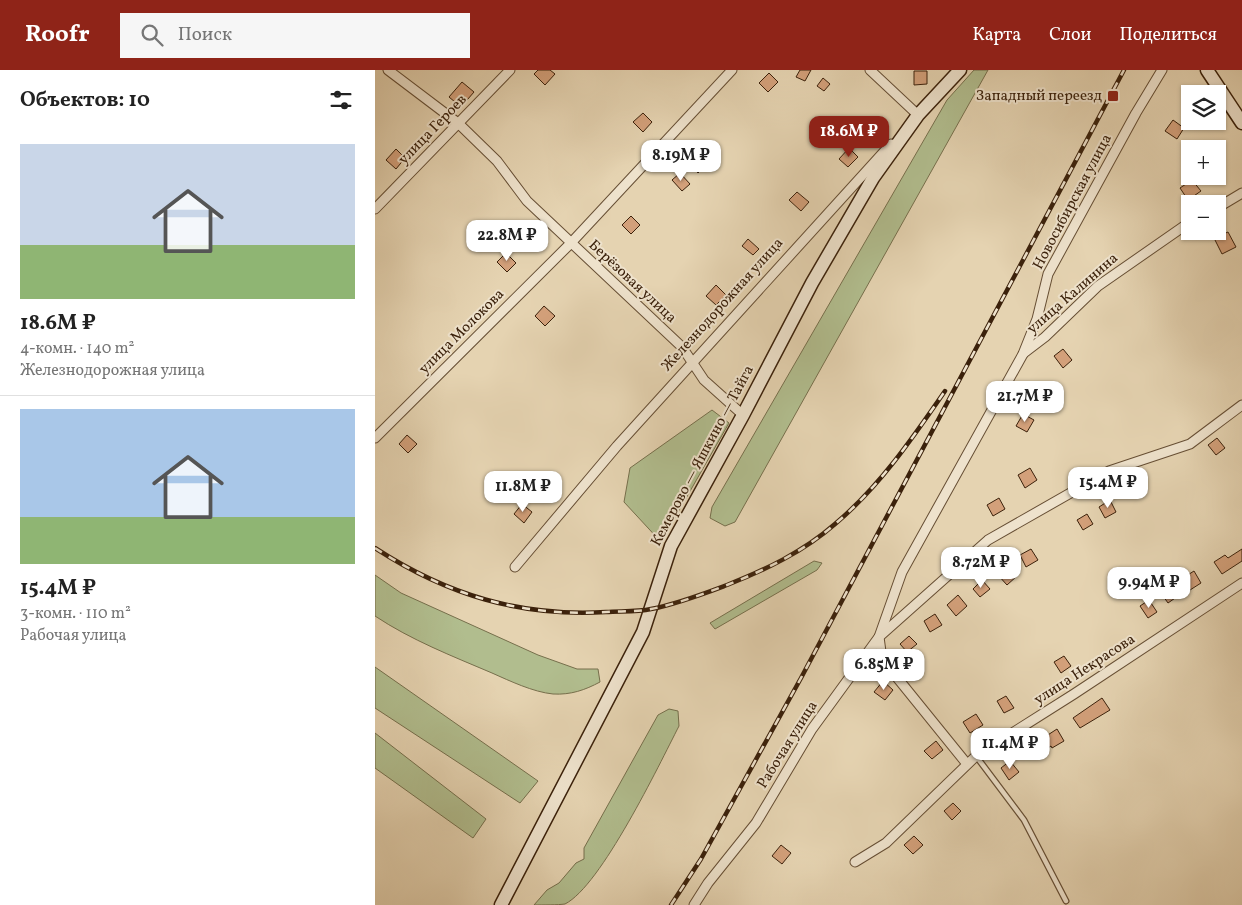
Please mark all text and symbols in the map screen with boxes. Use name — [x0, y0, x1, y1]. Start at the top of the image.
search box — [120, 13, 470, 58]
text: Roofr — [25, 18, 90, 52]
icon: search — [138, 21, 166, 49]
text: Поиск — [178, 22, 232, 48]
text: Карта — [973, 23, 1021, 48]
text: Слои — [1049, 23, 1091, 48]
text: Поделиться — [1119, 23, 1217, 48]
map controls — [1181, 85, 1226, 240]
button: layers — [1181, 85, 1226, 130]
text: Объектов: 10 — [20, 86, 150, 115]
icon: filters — [327, 86, 355, 114]
place label: Западный переезд — [976, 86, 1103, 107]
marker: Западный переезд — [1106, 89, 1120, 103]
street label: улица Героев — [394, 90, 472, 170]
pin: 18.6M ₽ — [803, 116, 895, 158]
text: 18.6M ₽ — [820, 121, 878, 143]
street label: Новосибирская улица — [1028, 131, 1118, 273]
pin: 8.19M ₽ — [635, 140, 727, 182]
button: + — [1181, 140, 1226, 185]
text: 8.19M ₽ — [652, 145, 710, 167]
icon: home — [143, 176, 233, 266]
button: − — [1181, 195, 1226, 240]
pin: 22.8M ₽ — [461, 220, 553, 262]
text: 22.8M ₽ — [477, 225, 537, 247]
street label: Железнодорожная улица — [657, 234, 789, 376]
street label: Берёзовая улица — [583, 236, 681, 328]
street label: улица Калинина — [1023, 248, 1123, 340]
street label: улица Молокова — [414, 284, 510, 380]
text: 18.6M ₽ — [20, 309, 96, 338]
text: 4-комн. · 140 m² — [20, 338, 135, 360]
text: Железнодорожная улица — [20, 360, 205, 382]
street label: Кемерово — Яшкино — Тайга — [646, 362, 760, 550]
pin: 21.7M ₽ — [979, 380, 1071, 423]
text: 21.7M ₽ — [997, 386, 1053, 408]
icon: home — [143, 442, 233, 532]
pin: 15.4M ₽ — [1062, 466, 1154, 509]
pin: 11.8M ₽ — [477, 470, 569, 513]
text: 15.4M ₽ — [1079, 472, 1137, 494]
text: 11.8M ₽ — [495, 476, 551, 498]
pin: 8.72M ₽ — [935, 546, 1027, 589]
text: 8.72M ₽ — [952, 552, 1010, 574]
pin: 9.94M ₽ — [1103, 566, 1195, 609]
text: 9.94M ₽ — [1118, 572, 1180, 594]
text: 15.4M ₽ — [20, 574, 96, 603]
text: 3-комн. · 110 m² — [20, 603, 131, 625]
text: Рабочая улица — [20, 625, 126, 647]
street label: улица Некрасова — [1030, 629, 1140, 711]
pin: 6.85M ₽ — [838, 648, 930, 691]
text: 6.85M ₽ — [854, 654, 914, 676]
street label: Рабочая улица — [753, 697, 823, 793]
pin: 11.4M ₽ — [964, 728, 1056, 770]
text: 11.4M ₽ — [982, 733, 1038, 755]

